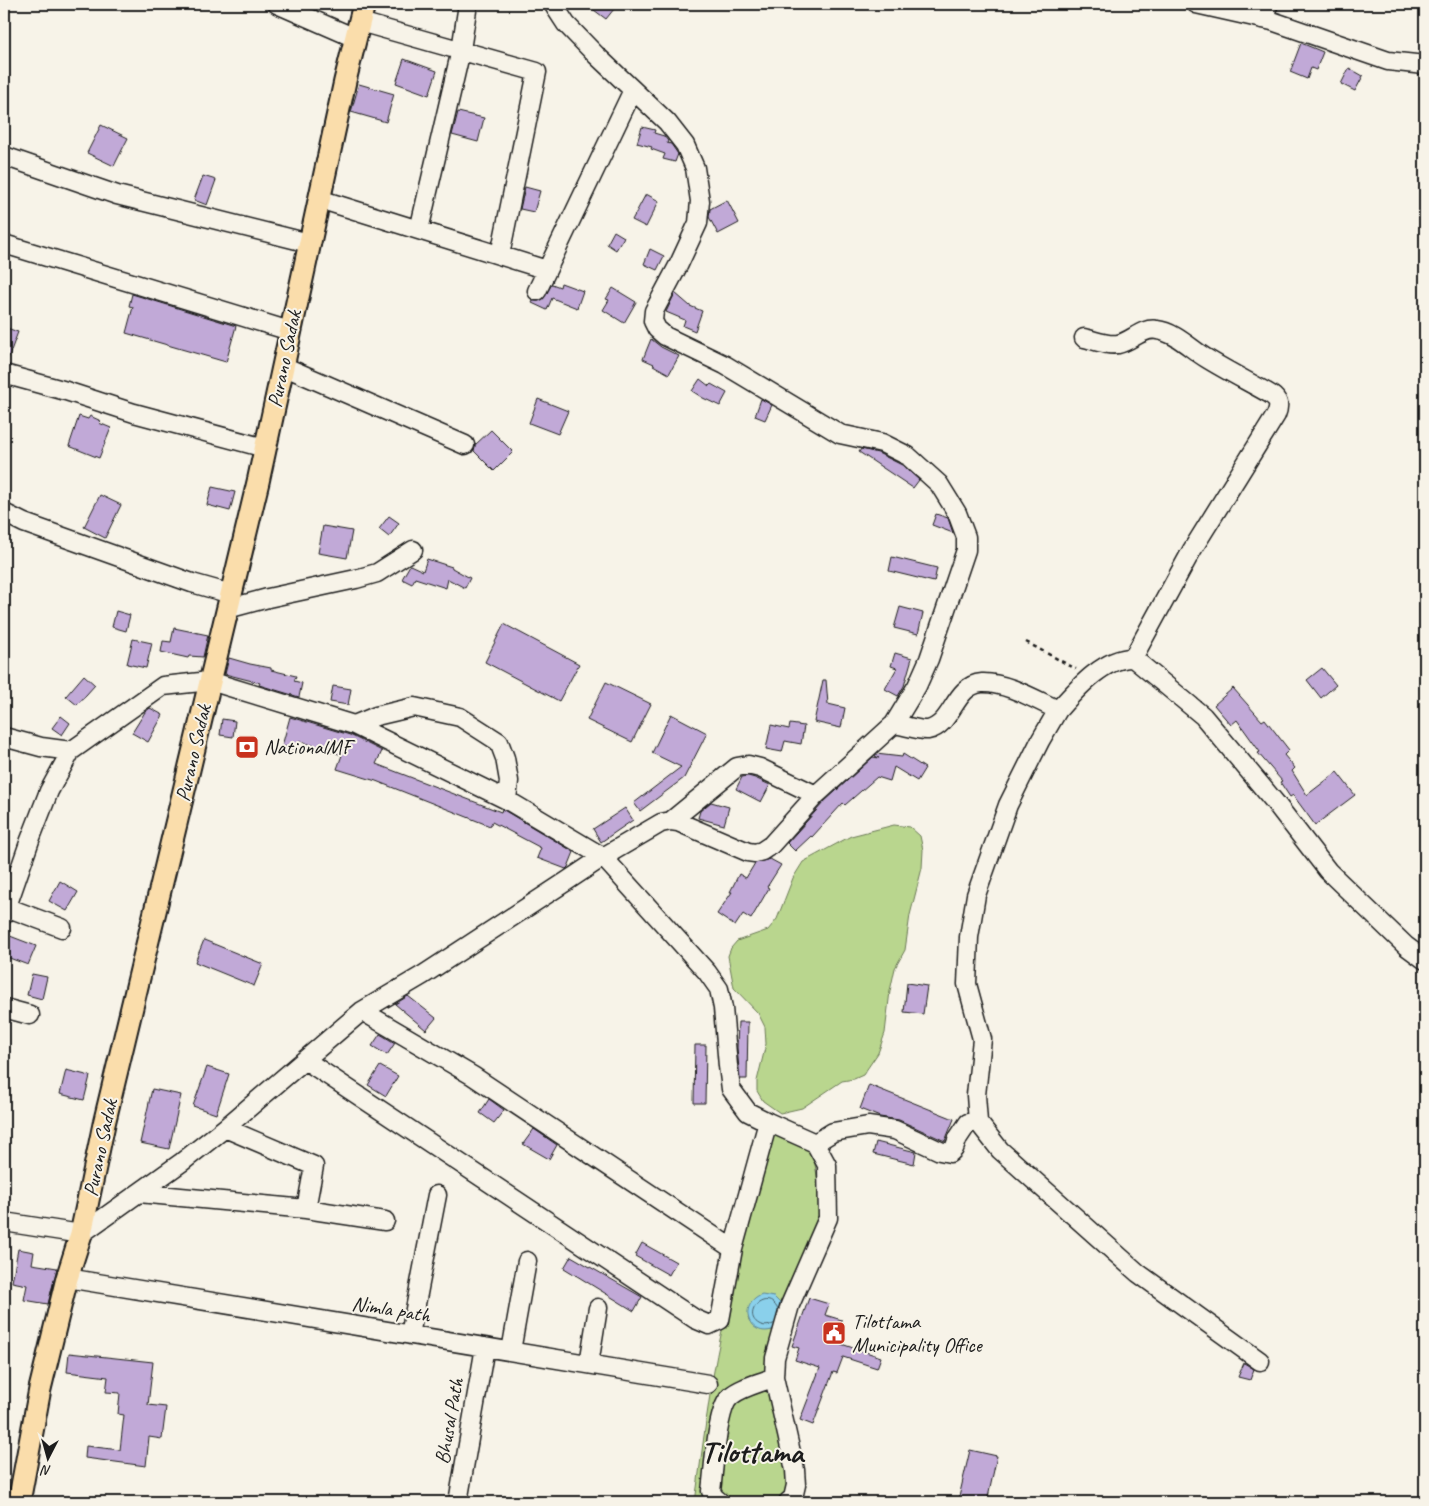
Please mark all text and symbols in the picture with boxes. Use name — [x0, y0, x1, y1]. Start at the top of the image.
street label: Purano Sadak — [261, 306, 307, 410]
street label: Purano Sadak — [169, 700, 217, 804]
bank icon: NationalMF — [234, 734, 260, 760]
place label: NationalMF — [264, 734, 356, 760]
street label: Purano Sadak — [77, 1095, 123, 1199]
street label: Nimla path — [350, 1290, 433, 1328]
place label: Tilottama Municipality Office — [852, 1308, 984, 1358]
public building icon: Tilottama Municipality Office — [821, 1320, 847, 1346]
street label: Bhusal Path — [429, 1375, 470, 1466]
district label: Tilottama — [701, 1432, 805, 1471]
north arrow — [22, 1434, 72, 1484]
text: N — [39, 1461, 52, 1479]

